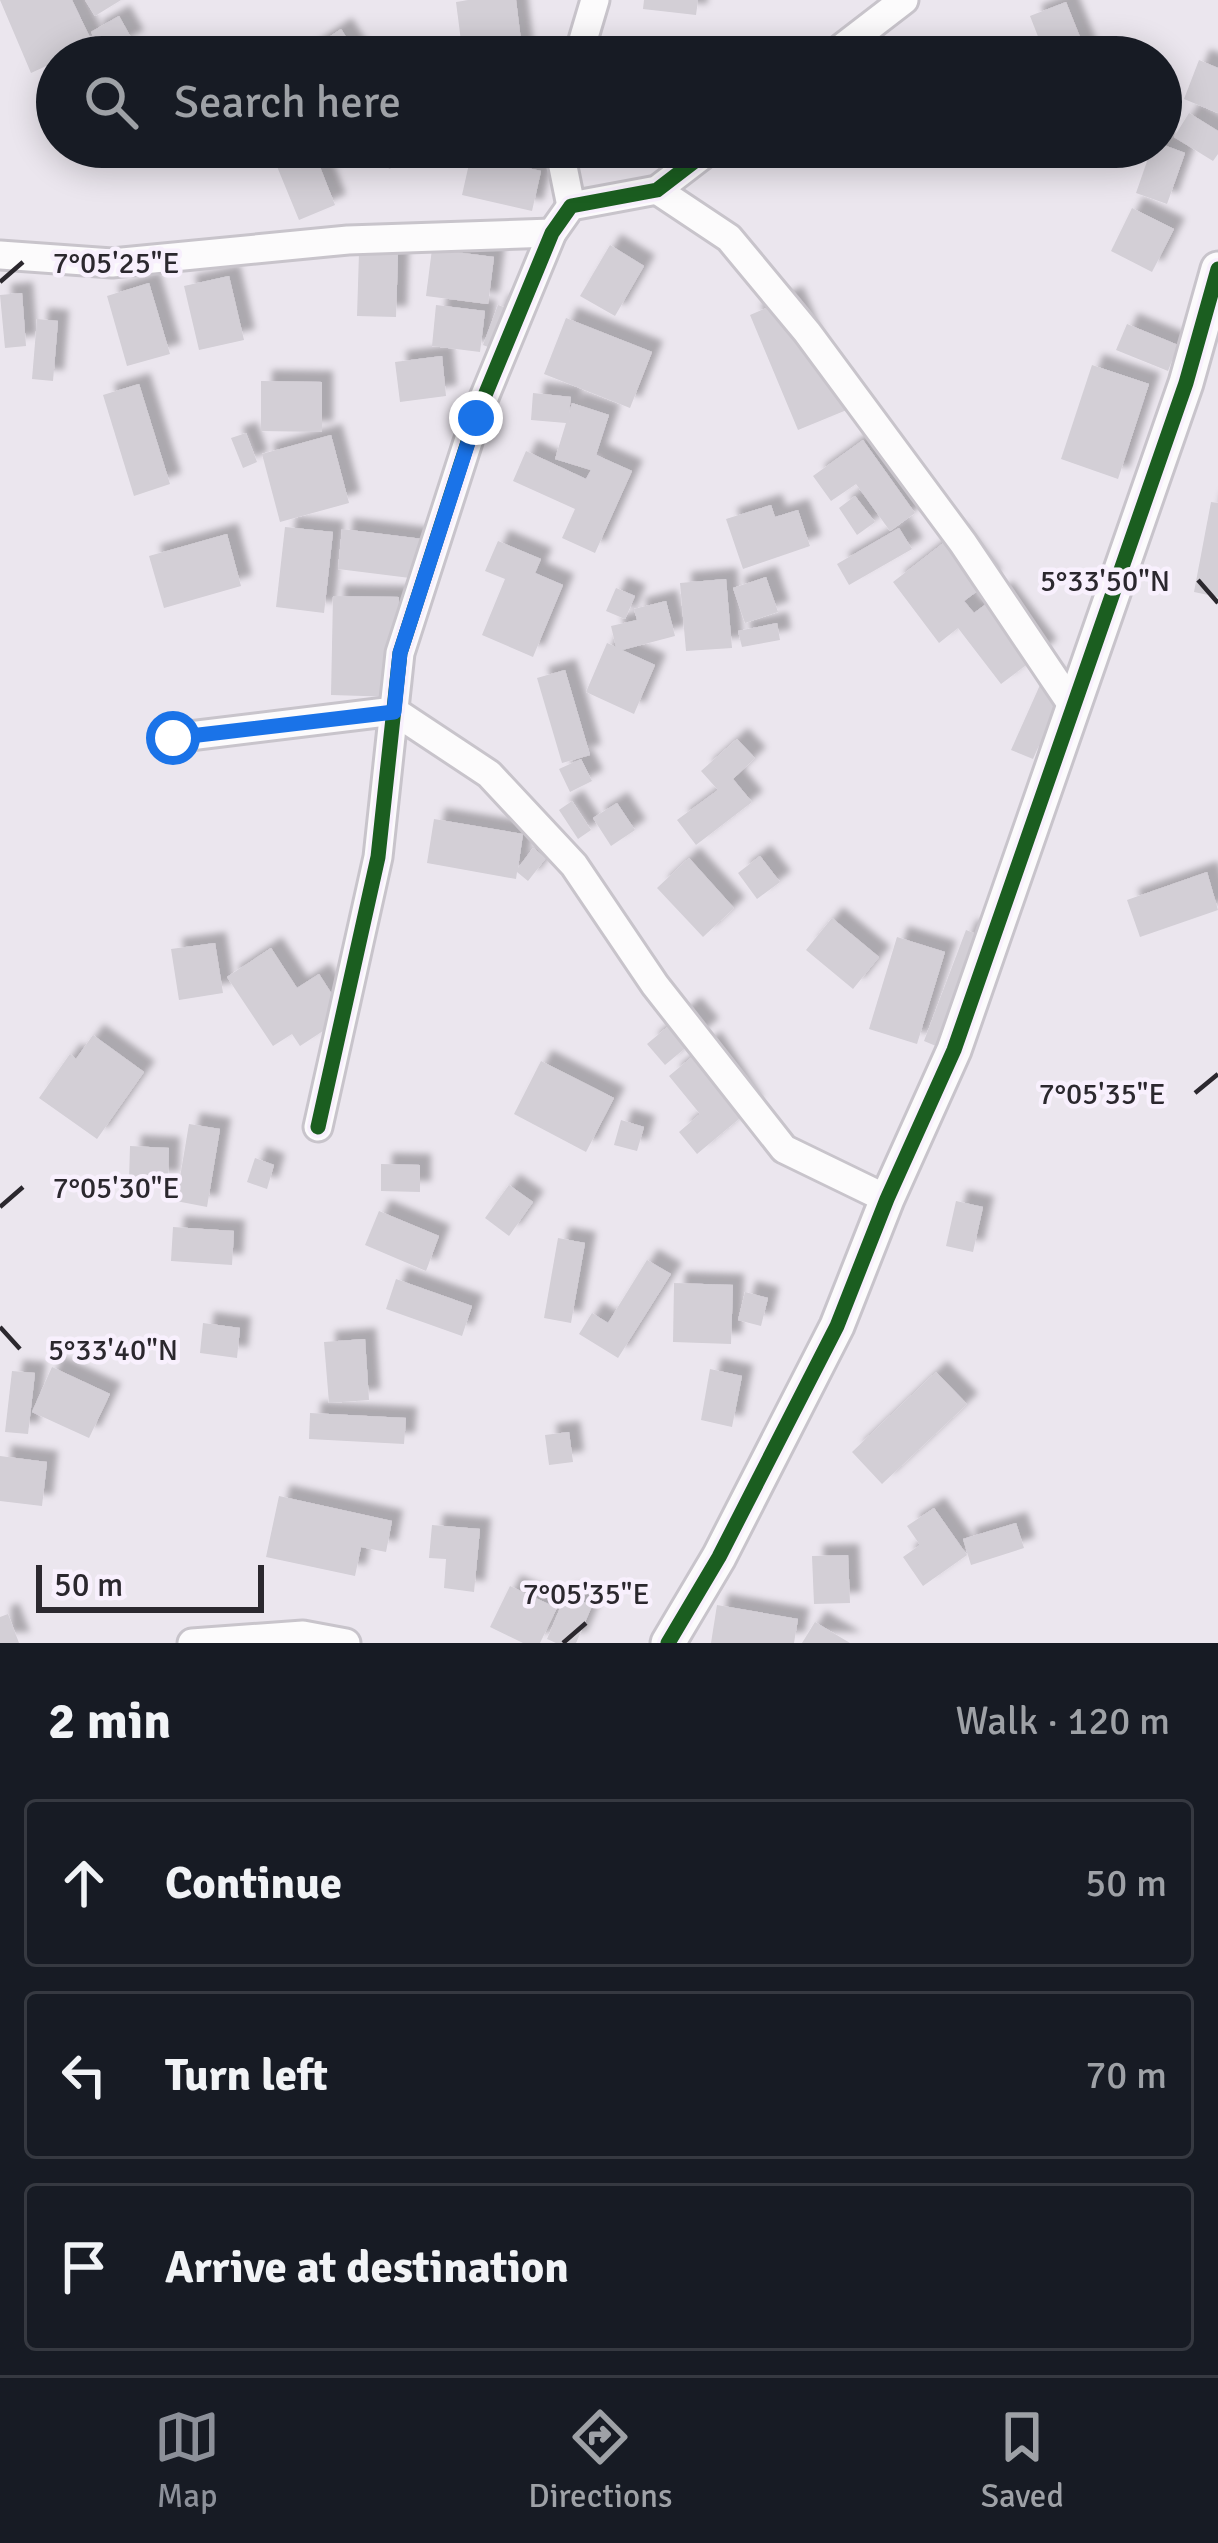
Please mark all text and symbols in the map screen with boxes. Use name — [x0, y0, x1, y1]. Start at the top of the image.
search box — [36, 36, 1182, 168]
icon: search — [78, 69, 144, 135]
text: Search here — [174, 75, 401, 130]
text: 7°05'25"E — [53, 245, 179, 282]
route end — [449, 391, 503, 445]
text: 5°33'50"N — [1040, 563, 1170, 600]
route start — [146, 711, 200, 765]
text: 7°05'35"E — [1039, 1076, 1165, 1113]
text: 7°05'30"E — [53, 1170, 179, 1207]
text: 5°33'40"N — [48, 1332, 178, 1369]
scale bar — [36, 1559, 264, 1612]
text: 50 m — [54, 1565, 123, 1606]
text: 7°05'35"E — [523, 1576, 649, 1613]
text: 2 min — [48, 1690, 171, 1753]
text: Walk · 120 m — [956, 1697, 1170, 1745]
icon: ahead — [51, 1850, 117, 1916]
text: Continue — [165, 1856, 342, 1911]
text: 50 m — [1085, 1859, 1167, 1907]
icon: left — [51, 2042, 117, 2108]
text: Turn left — [165, 2048, 328, 2103]
text: 70 m — [1085, 2051, 1167, 2099]
icon: arrive — [51, 2234, 117, 2300]
text: Arrive at destination — [165, 2240, 569, 2295]
tab: Map — [154, 2404, 220, 2517]
tab: Directions — [528, 2404, 673, 2517]
tab: Saved — [981, 2404, 1064, 2517]

